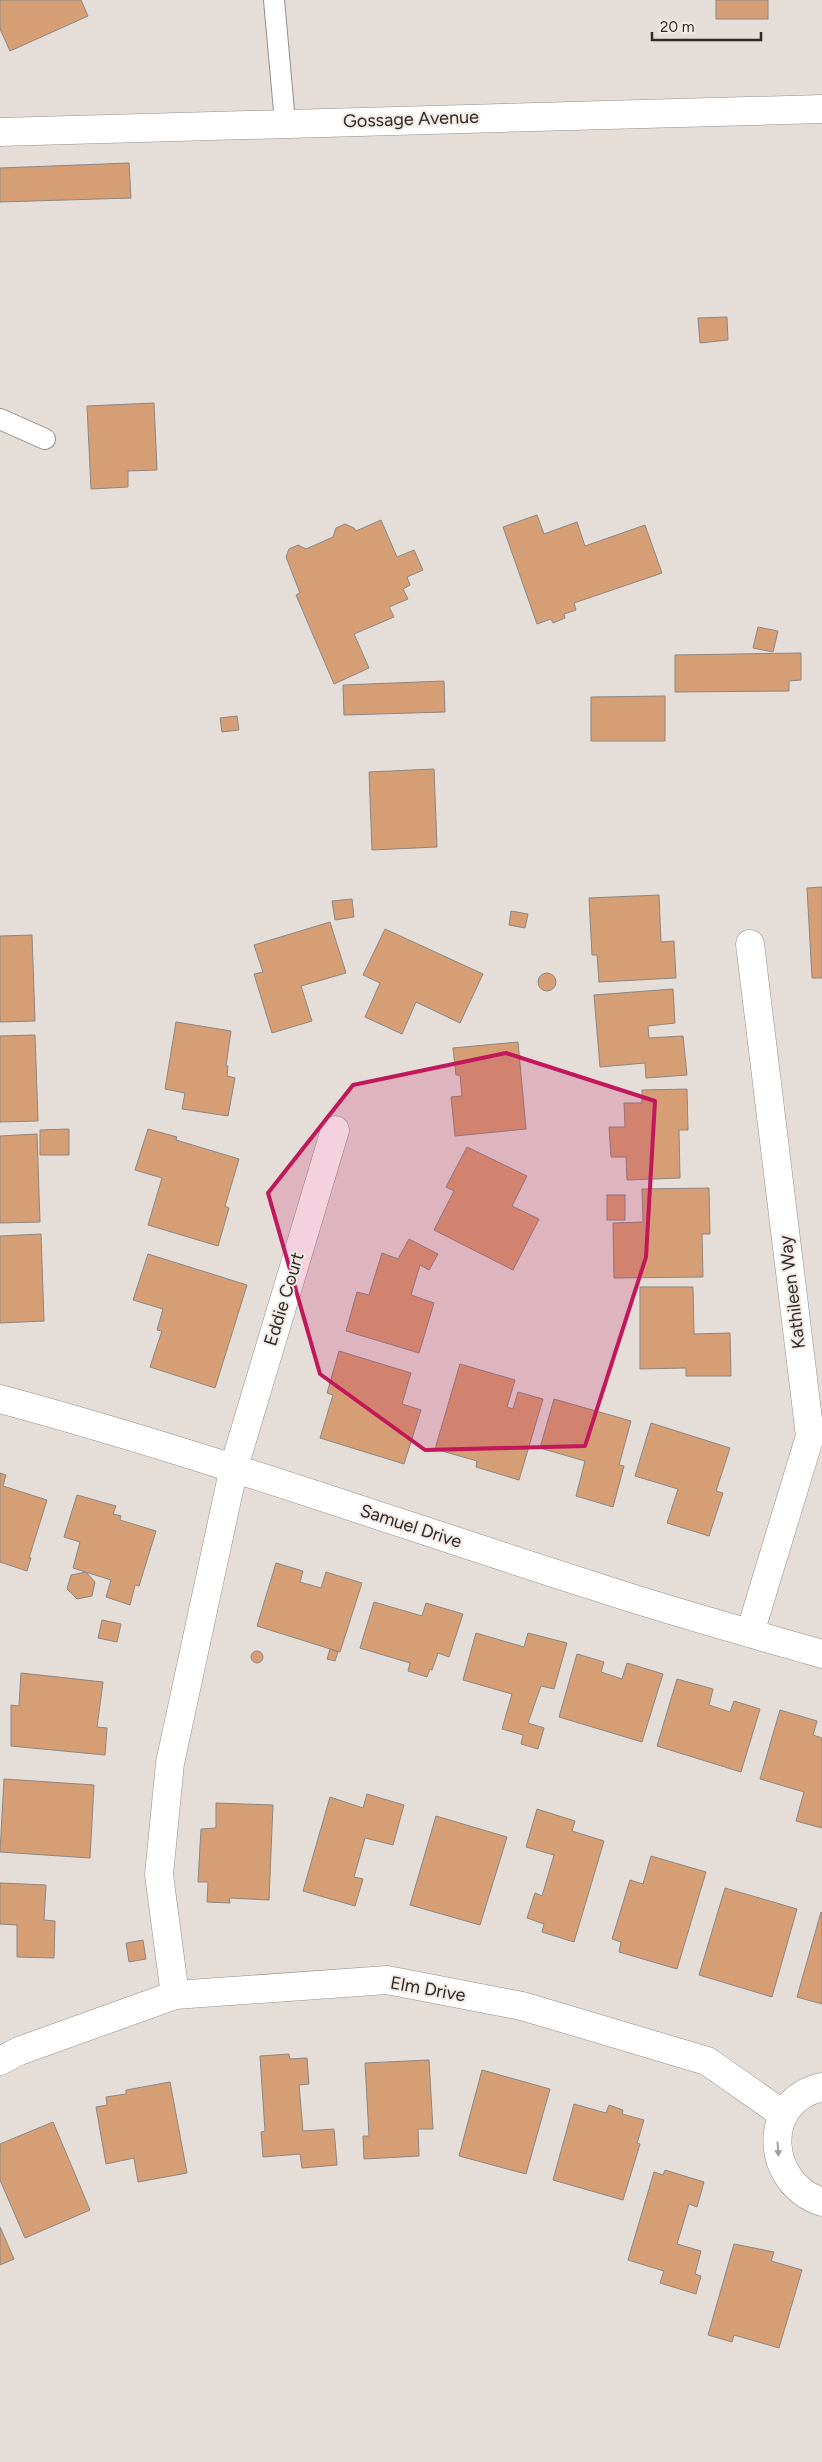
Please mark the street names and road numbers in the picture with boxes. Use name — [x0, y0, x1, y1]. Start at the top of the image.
street label: Gossage Avenue — [343, 106, 479, 132]
street label: Kathileen Way — [774, 1233, 810, 1350]
street label: Eddie Court — [259, 1249, 309, 1348]
street label: Samuel Drive — [357, 1499, 465, 1553]
street label: Elm Drive — [389, 1972, 467, 2006]

